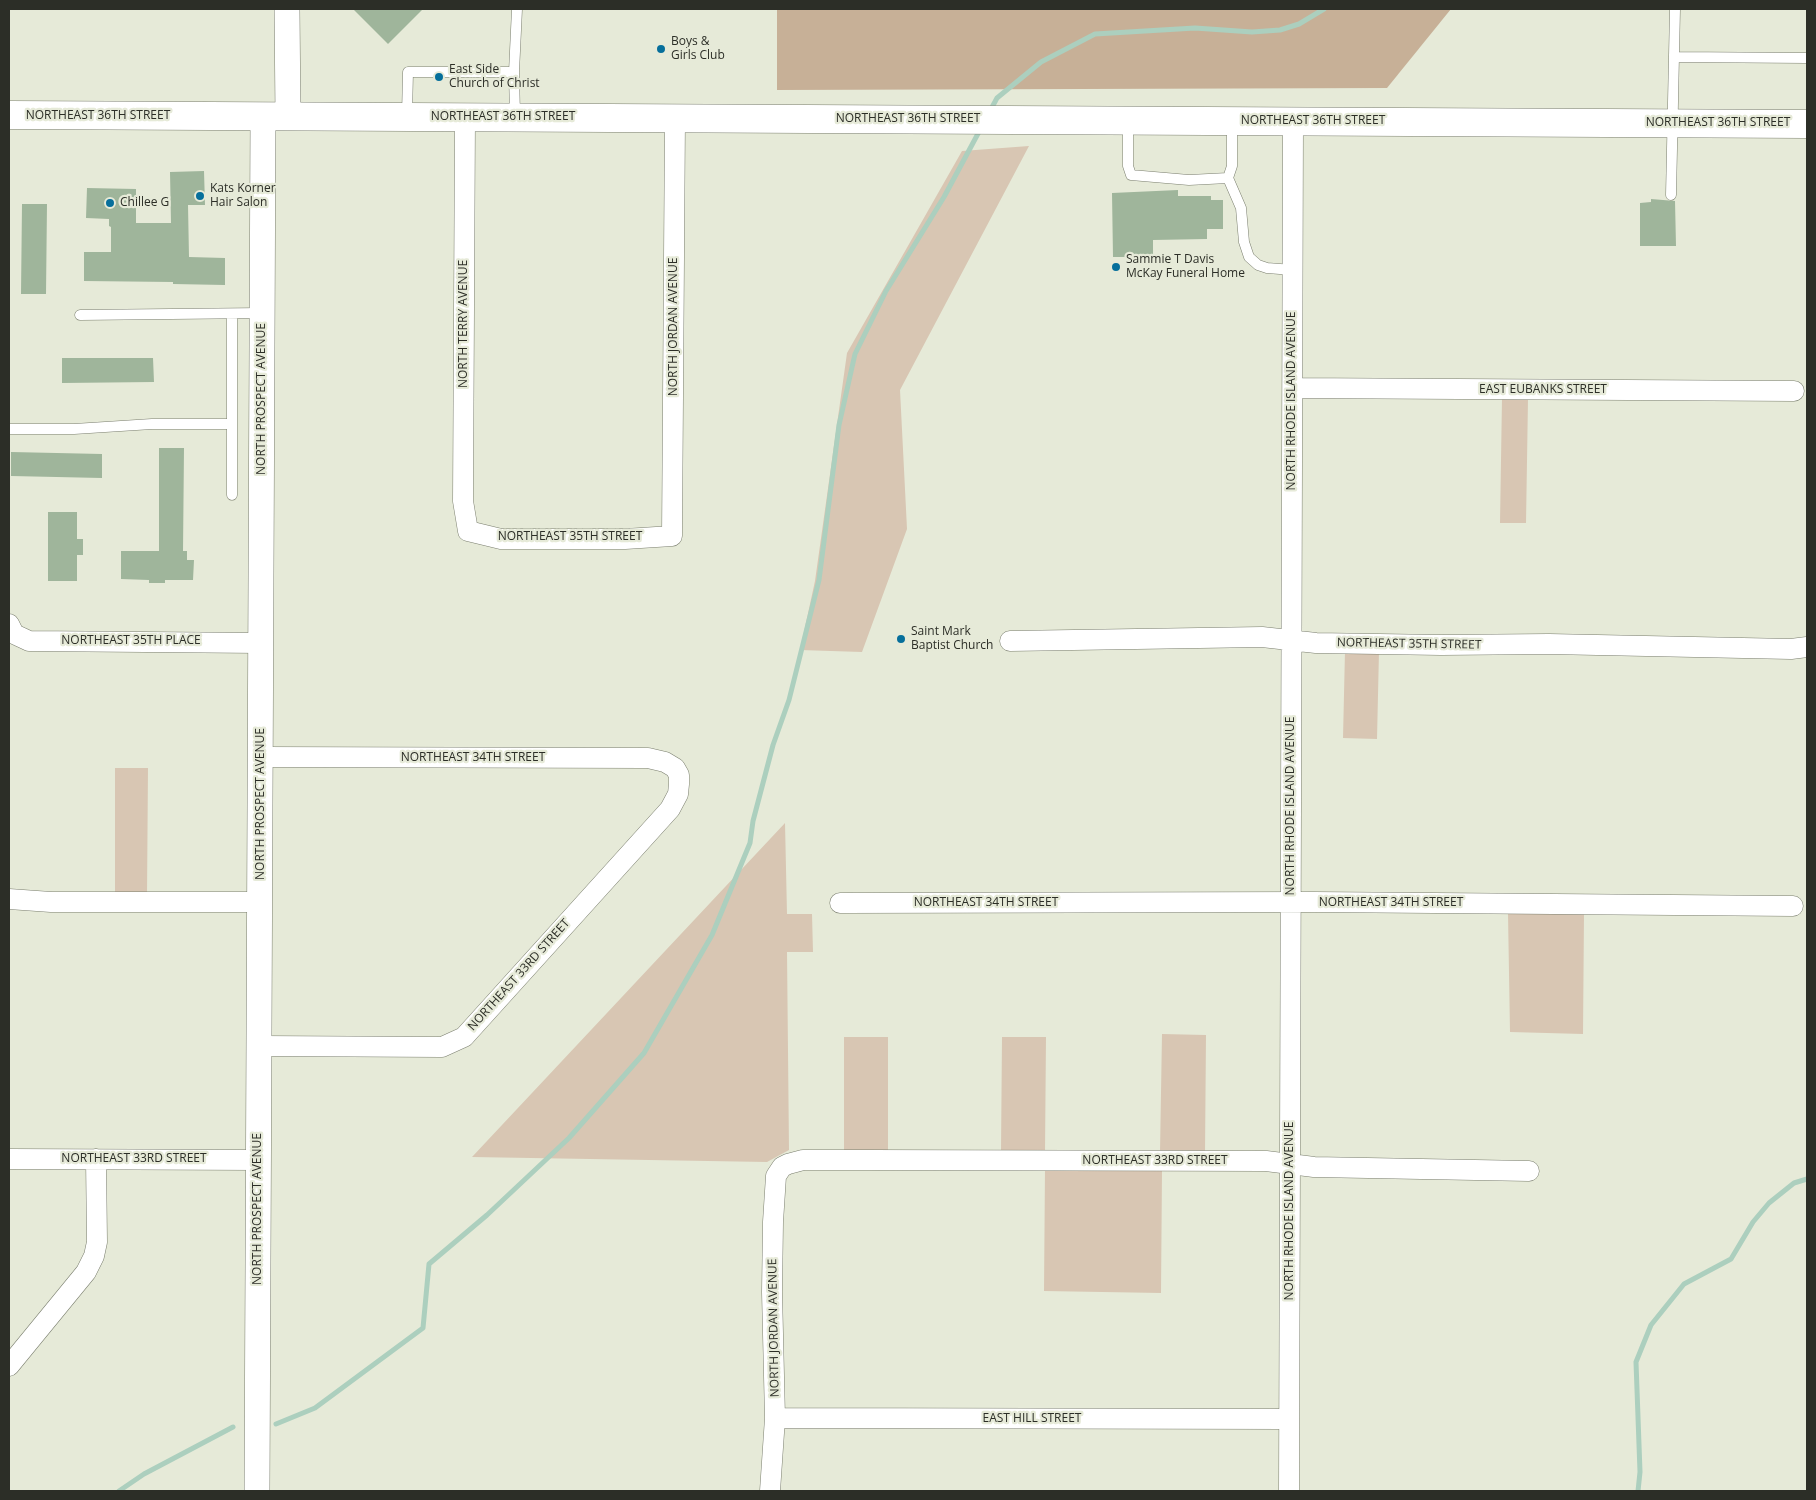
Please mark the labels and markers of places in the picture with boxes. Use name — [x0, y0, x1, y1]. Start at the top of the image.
place label: Boys & Girls Club — [671, 35, 725, 63]
marker: Boys & Girls Club — [655, 43, 667, 55]
place label: East Side Church of Christ — [449, 63, 540, 91]
marker: East Side Church of Christ — [433, 71, 445, 83]
place label: Kats Korner Hair Salon — [210, 182, 276, 210]
marker: Kats Korner Hair Salon — [194, 190, 206, 202]
place label: Chillee G — [120, 196, 169, 210]
marker: Chillee G — [104, 197, 116, 209]
place label: Sammie T Davis McKay Funeral Home — [1126, 253, 1245, 281]
marker: Sammie T Davis McKay Funeral Home — [1110, 261, 1122, 273]
place label: Saint Mark Baptist Church — [911, 625, 993, 653]
marker: Saint Mark Baptist Church — [895, 633, 907, 645]

